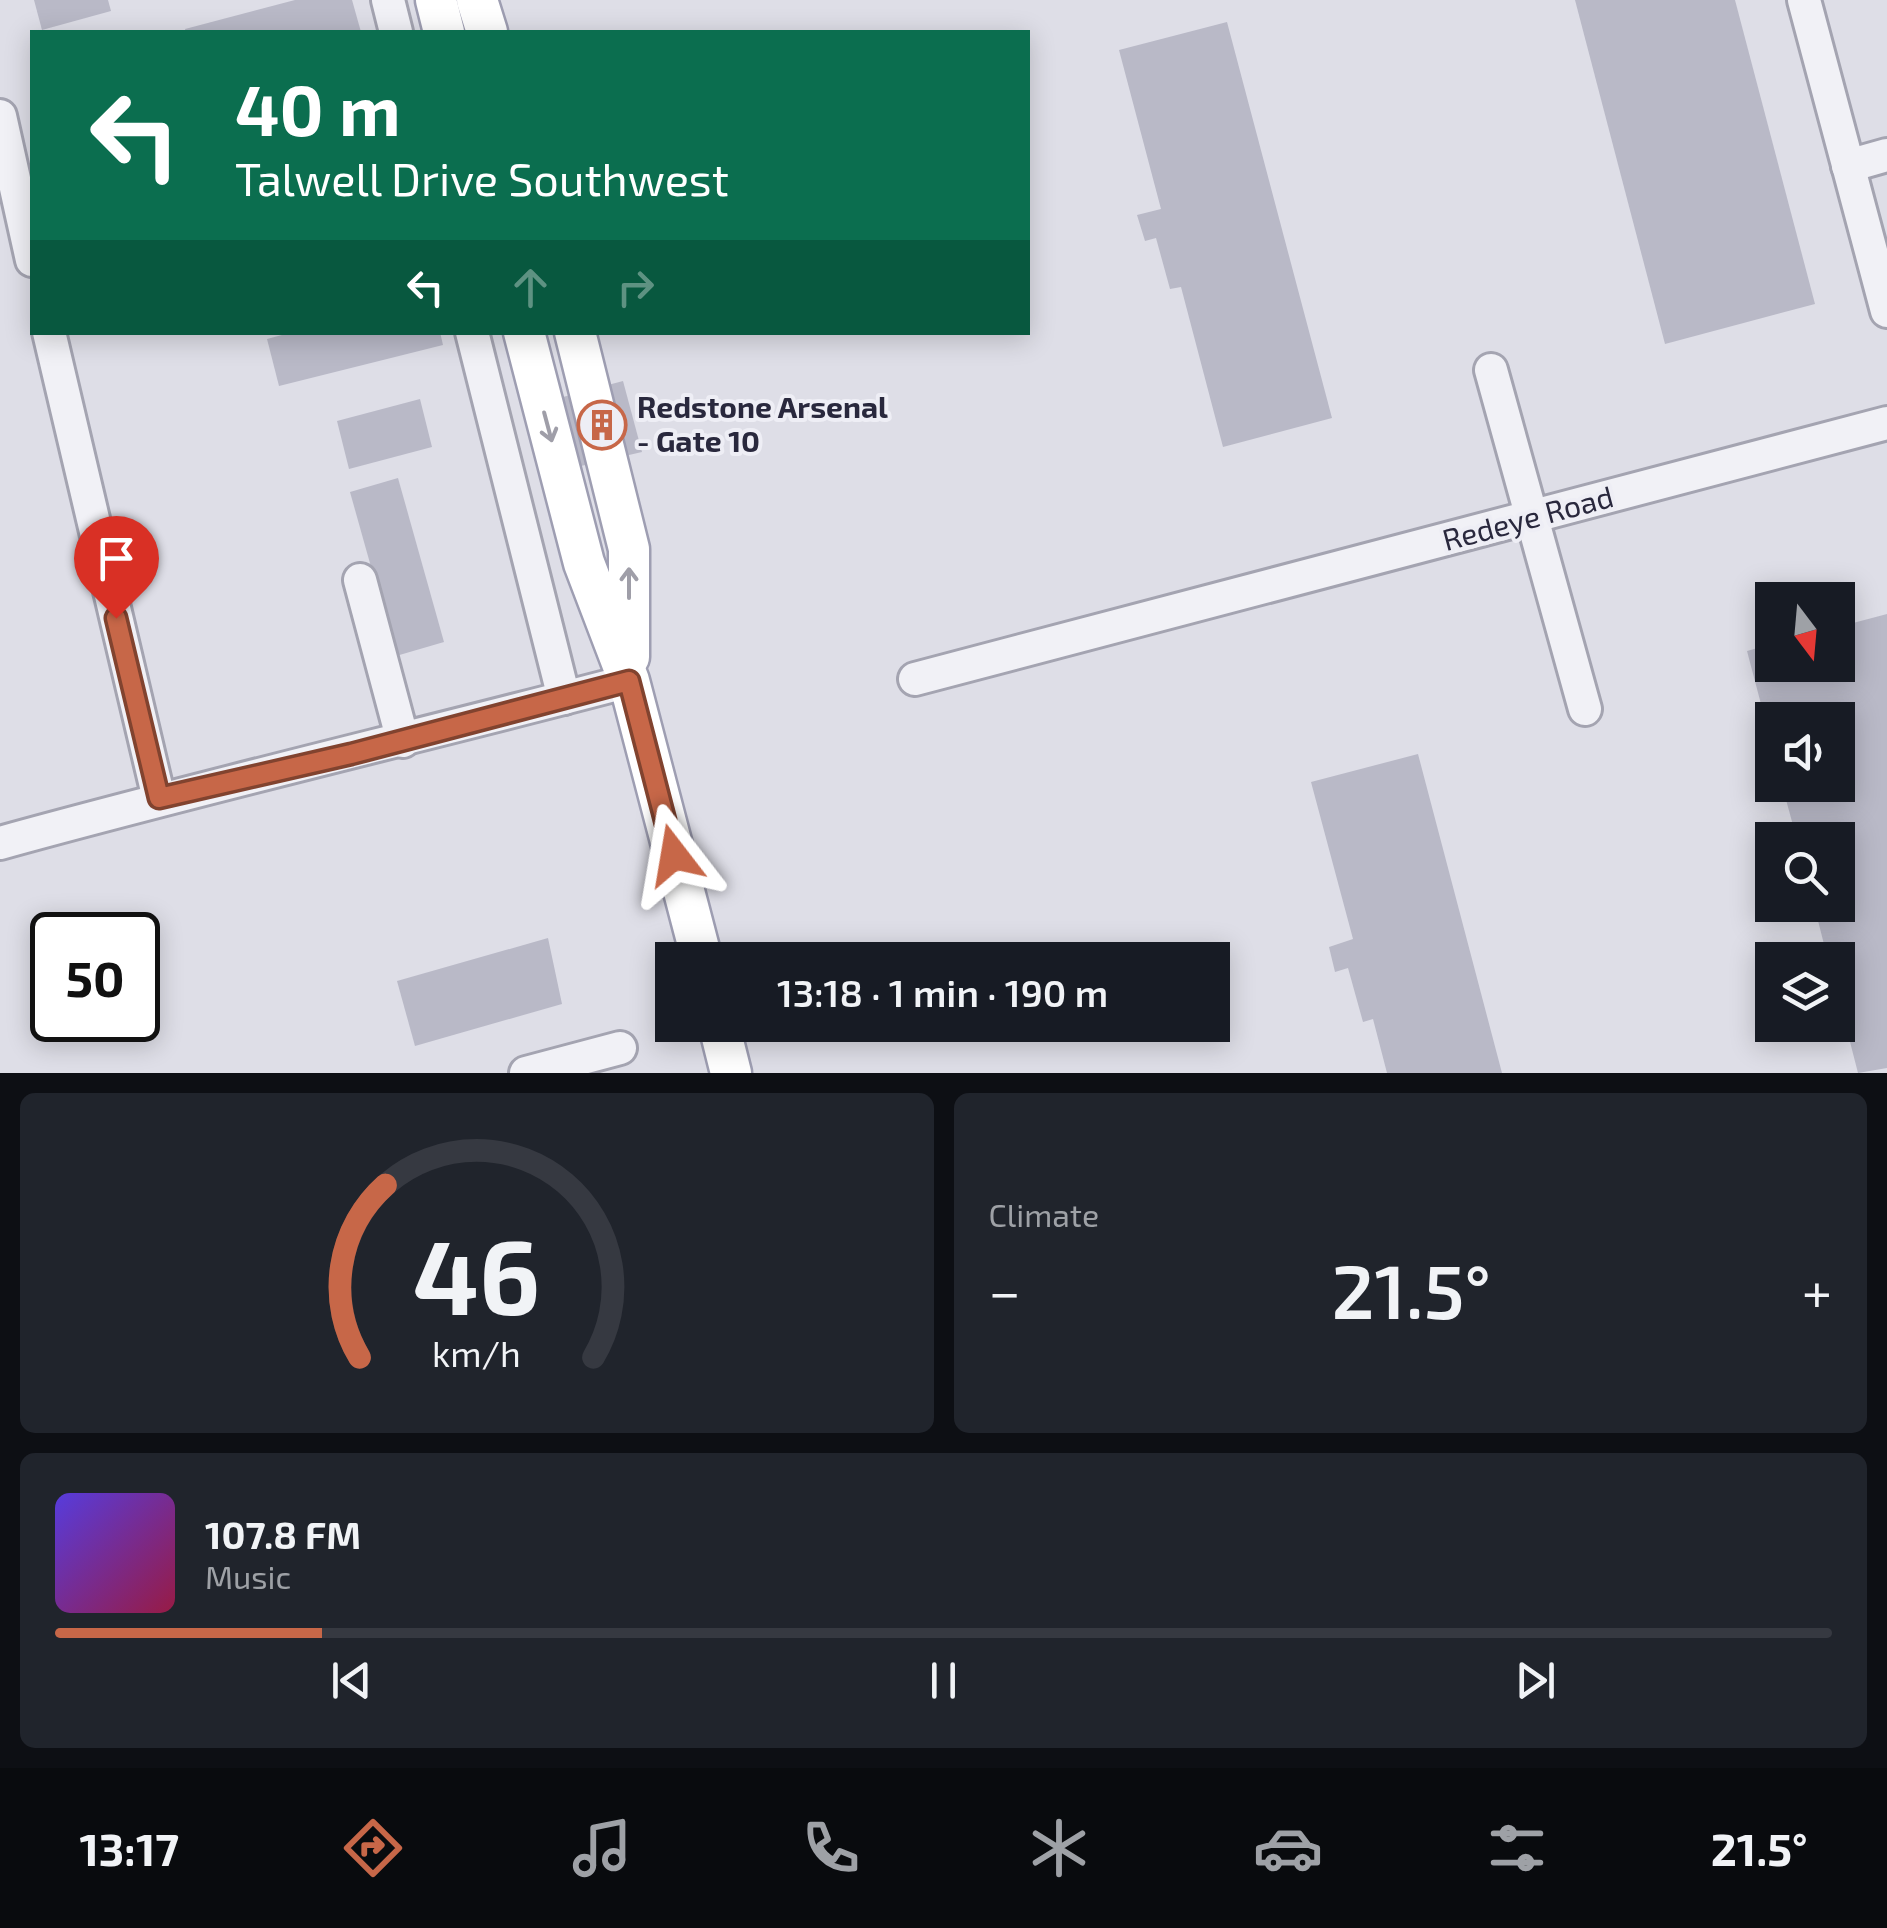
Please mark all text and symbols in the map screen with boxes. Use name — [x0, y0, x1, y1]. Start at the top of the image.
text: 40 m — [235, 66, 401, 150]
icon: left — [70, 70, 200, 200]
text: Talwell Drive Southwest — [235, 151, 729, 205]
icon: left — [398, 260, 453, 315]
icon: ahead — [503, 260, 558, 315]
icon: right — [608, 260, 663, 315]
place label: Redstone Arsenal - Gate 10 — [637, 388, 888, 458]
building icon: Redstone Arsenal - Gate 10 — [576, 399, 628, 451]
one-way arrow — [540, 411, 559, 442]
street label: Redeye Road — [1438, 477, 1617, 557]
pin — [74, 516, 159, 619]
icon: arrive — [89, 531, 144, 586]
one-way arrow — [620, 568, 638, 600]
north arrow — [1755, 582, 1855, 682]
map controls — [1755, 582, 1855, 1042]
button: sound — [1755, 702, 1855, 802]
position arrow — [622, 803, 726, 907]
button: search — [1755, 822, 1855, 922]
speed limit sign: 50 — [30, 912, 160, 1042]
button: layers — [1755, 942, 1855, 1042]
text: 13:18 · 1 min · 190 m — [777, 969, 1108, 1015]
text: Climate — [989, 1195, 1099, 1233]
text: 46 — [413, 1211, 541, 1336]
text: 21.5° — [1331, 1244, 1491, 1334]
text: − — [989, 1257, 1021, 1323]
text: + — [1802, 1257, 1832, 1323]
text: km/h — [432, 1331, 521, 1374]
text: 107.8 FM — [205, 1511, 361, 1557]
text: Music — [205, 1557, 291, 1595]
icon: previous — [324, 1653, 379, 1708]
icon: pause — [916, 1653, 971, 1708]
icon: next — [1508, 1653, 1563, 1708]
icon: directions — [338, 1813, 408, 1883]
icon: music — [567, 1813, 637, 1883]
icon: phone — [796, 1813, 866, 1883]
icon: climate — [1024, 1813, 1094, 1883]
icon: car — [1253, 1813, 1323, 1883]
icon: filters — [1482, 1813, 1552, 1883]
text: 13:17 — [79, 1821, 179, 1875]
text: 21.5° — [1711, 1821, 1808, 1875]

